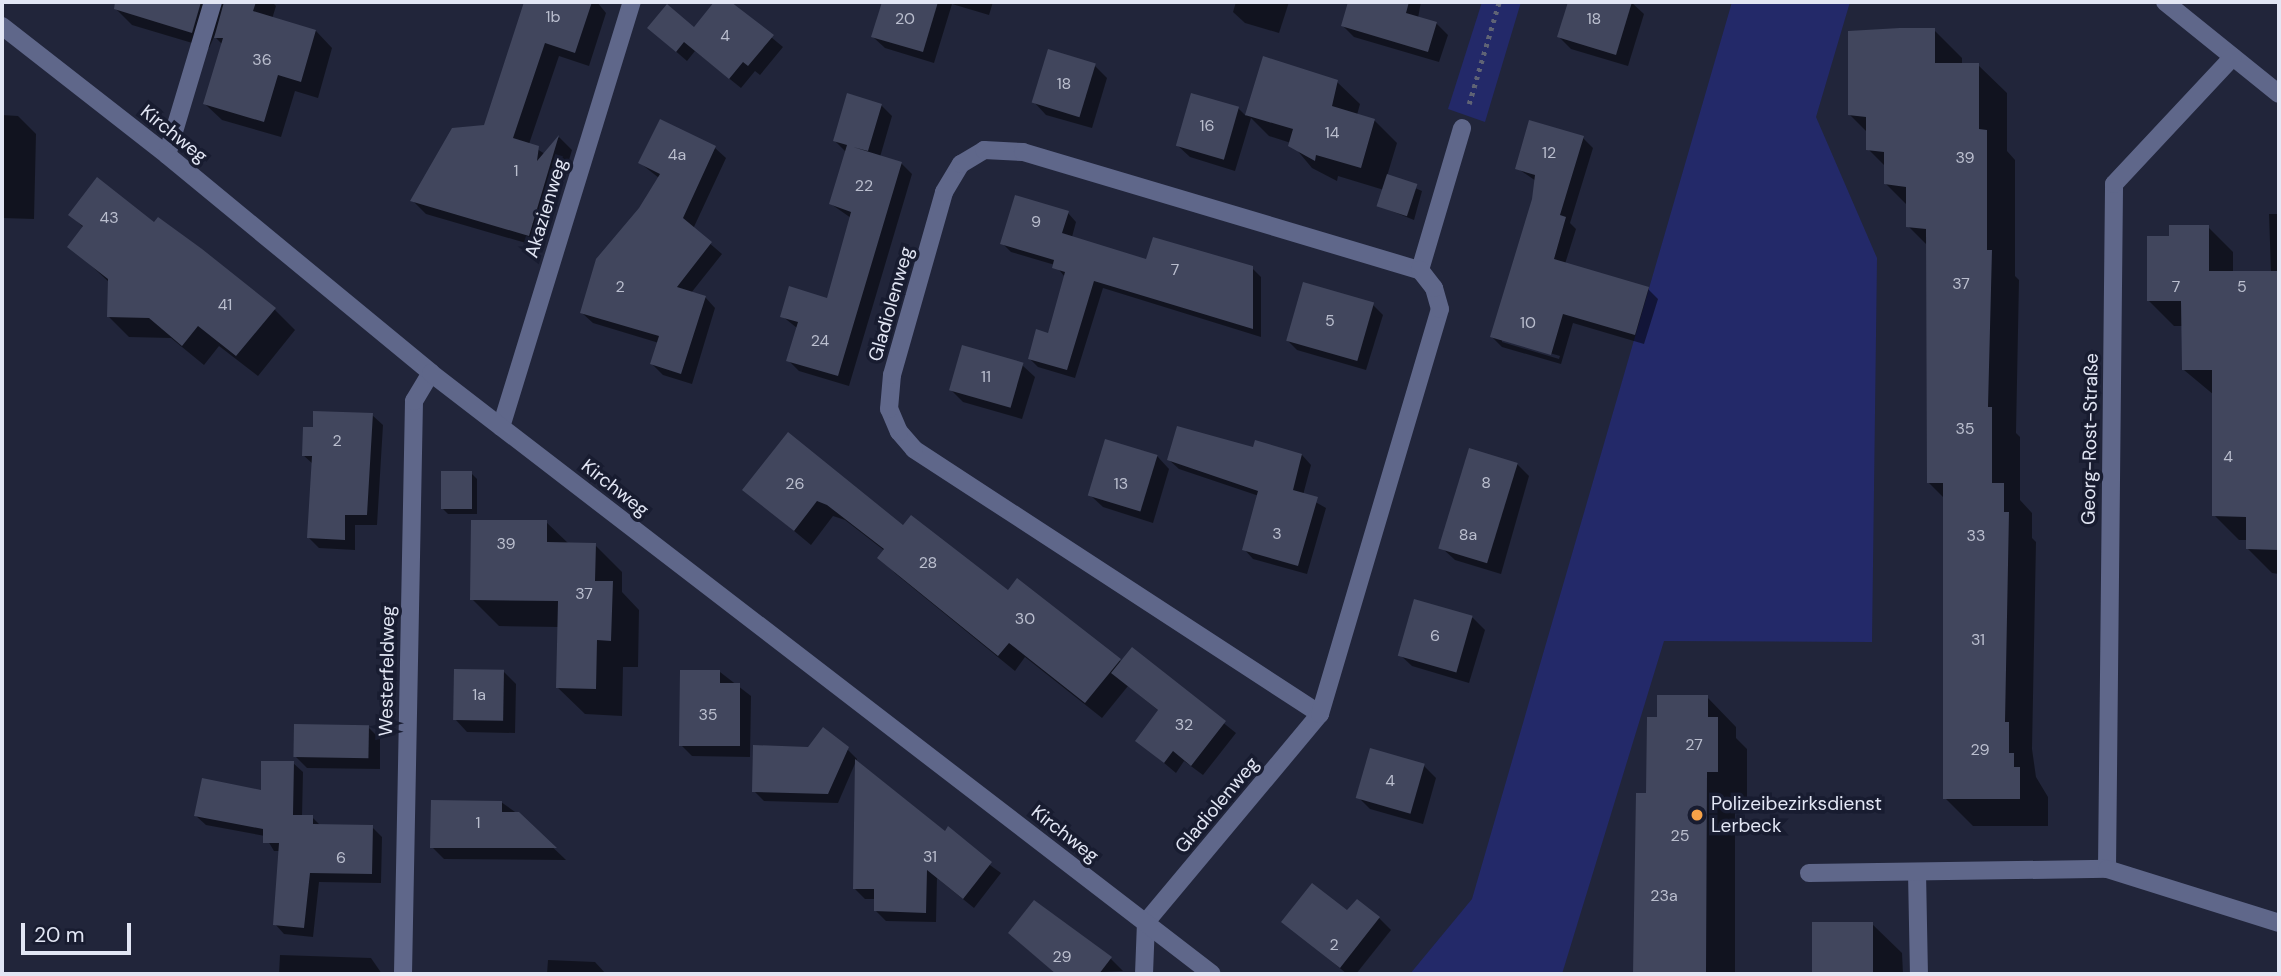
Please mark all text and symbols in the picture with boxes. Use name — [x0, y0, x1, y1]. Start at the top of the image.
house number: 1b — [545, 7, 561, 27]
house number: 20 — [895, 9, 915, 29]
house number: 18 — [1587, 9, 1601, 29]
house number: 4 — [720, 26, 730, 46]
house number: 36 — [252, 50, 272, 70]
house number: 18 — [1057, 74, 1071, 94]
street label: Kirchweg — [136, 100, 212, 168]
house number: 16 — [1199, 116, 1215, 136]
house number: 14 — [1325, 123, 1339, 143]
house number: 12 — [1542, 143, 1556, 163]
house number: 4a — [668, 145, 686, 165]
house number: 39 — [1955, 148, 1975, 168]
street label: Akazienweg — [520, 155, 572, 261]
house number: 1 — [514, 161, 518, 181]
house number: 22 — [855, 176, 873, 196]
house number: 43 — [99, 208, 119, 228]
house number: 9 — [1031, 212, 1041, 232]
street label: Gladiolenweg — [864, 244, 918, 364]
house number: 7 — [1171, 260, 1179, 280]
house number: 37 — [1952, 274, 1970, 294]
house number: 2 — [615, 277, 625, 297]
house number: 7 — [2172, 277, 2180, 297]
house number: 5 — [2237, 277, 2247, 297]
house number: 41 — [218, 295, 232, 315]
house number: 5 — [1325, 311, 1335, 331]
house number: 10 — [1520, 313, 1536, 333]
house number: 24 — [811, 331, 829, 351]
street label: Georg-Rost-Straße — [2077, 353, 2103, 525]
house number: 11 — [981, 367, 991, 387]
house number: 35 — [1955, 419, 1975, 439]
house number: 2 — [332, 431, 342, 451]
house number: 4 — [2223, 447, 2233, 467]
street label: Kirchweg — [577, 455, 653, 521]
house number: 8 — [1481, 473, 1491, 493]
house number: 26 — [785, 474, 805, 494]
house number: 13 — [1114, 474, 1128, 494]
house number: 3 — [1272, 524, 1282, 544]
house number: 8a — [1459, 525, 1477, 545]
house number: 33 — [1967, 526, 1985, 546]
house number: 39 — [496, 534, 516, 554]
house number: 28 — [919, 553, 937, 573]
house number: 37 — [575, 584, 593, 604]
street label: Westerfeldweg — [374, 605, 400, 737]
house number: 30 — [1015, 609, 1035, 629]
house number: 6 — [1430, 626, 1440, 646]
house number: 31 — [1971, 630, 1985, 650]
house number: 1a — [472, 685, 486, 705]
house number: 35 — [698, 705, 718, 725]
house number: 32 — [1175, 715, 1193, 735]
house number: 27 — [1685, 735, 1703, 755]
house number: 29 — [1970, 740, 1990, 760]
street label: Gladiolenweg — [1170, 752, 1264, 858]
house number: 4 — [1385, 771, 1395, 791]
place label: Polizeibezirksdienst Lerbeck — [1711, 793, 1882, 837]
street label: Kirchweg — [1027, 801, 1103, 867]
marker: Polizeibezirksdienst Lerbeck — [1689, 807, 1705, 823]
house number: 1 — [476, 813, 480, 833]
house number: 25 — [1671, 826, 1689, 846]
house number: 31 — [923, 847, 937, 867]
house number: 6 — [336, 848, 346, 868]
house number: 23a — [1650, 886, 1678, 906]
scale bar — [24, 909, 135, 953]
text: 20 m — [34, 921, 85, 949]
house number: 2 — [1329, 935, 1339, 955]
house number: 29 — [1052, 947, 1072, 967]

